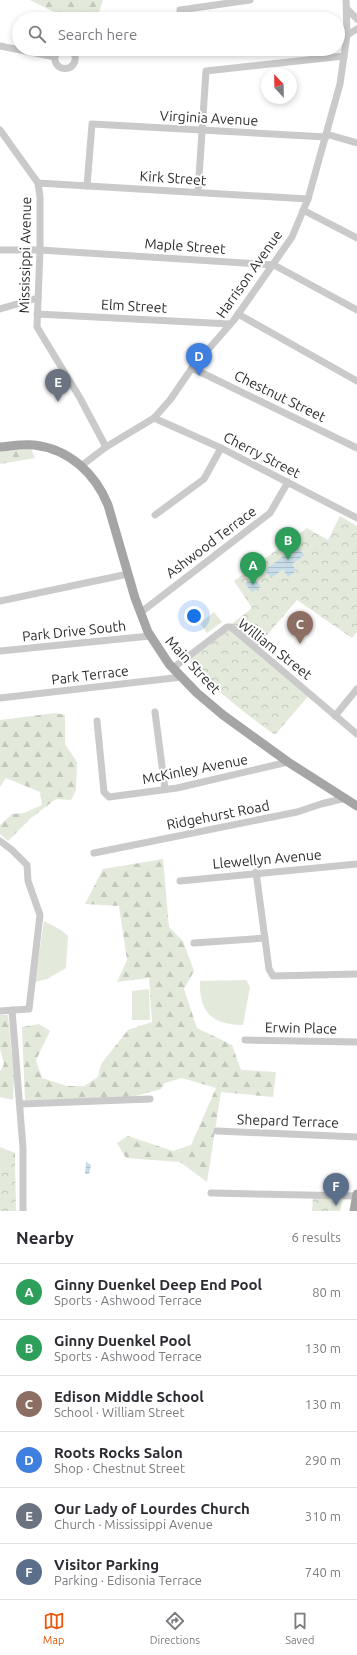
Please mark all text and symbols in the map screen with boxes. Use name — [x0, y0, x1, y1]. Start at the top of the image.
search box — [12, 12, 345, 56]
icon: search — [26, 23, 48, 45]
text: Search here — [58, 26, 137, 43]
north arrow — [261, 68, 297, 104]
street label: Virginia Avenue — [159, 107, 259, 129]
street label: Kirk Street — [139, 168, 207, 188]
street label: Mississippi Avenue — [16, 196, 34, 314]
street label: Harrison Avenue — [213, 227, 285, 321]
street label: Maple Street — [144, 235, 227, 257]
street label: Elm Street — [101, 296, 168, 316]
pin: D — [186, 343, 212, 376]
street label: Chestnut Street — [232, 367, 329, 425]
pin: E — [45, 369, 71, 402]
street label: Cherry Street — [221, 429, 304, 481]
street label: Ashwood Terrace — [163, 503, 259, 581]
pin: B — [275, 527, 301, 560]
pin: A — [240, 552, 266, 585]
your location — [184, 606, 204, 626]
pin: C — [287, 611, 313, 644]
street label: William Street — [235, 615, 315, 683]
street label: Park Drive South — [21, 618, 127, 644]
street label: Main Street — [162, 633, 224, 698]
street label: Park Terrace — [50, 662, 130, 688]
street label: McKinley Avenue — [141, 751, 249, 787]
street label: Ridgehurst Road — [165, 797, 271, 833]
street label: Llewellyn Avenue — [212, 846, 322, 872]
street label: Erwin Place — [265, 1019, 337, 1037]
street label: Shepard Terrace — [237, 1111, 339, 1131]
pin: F — [323, 1173, 349, 1206]
text: Nearby — [16, 1228, 74, 1247]
text: 6 results — [291, 1230, 341, 1244]
text: Ginny Duenkel Deep End Pool — [54, 1276, 262, 1293]
text: A — [24, 1285, 34, 1299]
text: 80 m — [312, 1285, 341, 1299]
text: Sports · Ashwood Terrace — [54, 1293, 202, 1307]
text: Ginny Duenkel Pool — [54, 1332, 191, 1349]
text: B — [25, 1341, 33, 1355]
text: 130 m — [305, 1341, 341, 1355]
text: Sports · Ashwood Terrace — [54, 1349, 202, 1363]
text: Edison Middle School — [54, 1388, 204, 1405]
text: C — [25, 1397, 33, 1411]
text: 130 m — [305, 1397, 341, 1411]
text: School · William Street — [54, 1405, 185, 1419]
text: Roots Rocks Salon — [54, 1444, 183, 1461]
text: D — [24, 1453, 34, 1467]
text: 290 m — [305, 1453, 341, 1467]
text: Shop · Chestnut Street — [54, 1461, 185, 1475]
text: Our Lady of Lourdes Church — [54, 1500, 250, 1517]
text: E — [25, 1509, 33, 1523]
text: 310 m — [305, 1509, 341, 1523]
text: Church · Mississippi Avenue — [54, 1517, 213, 1531]
text: Visitor Parking — [54, 1556, 159, 1573]
text: F — [25, 1565, 33, 1579]
text: 740 m — [305, 1565, 341, 1579]
text: Parking · Edisonia Terrace — [54, 1573, 202, 1587]
tab: Map — [43, 1610, 65, 1646]
tab: Directions — [150, 1610, 200, 1646]
tab: Saved — [285, 1610, 314, 1646]

